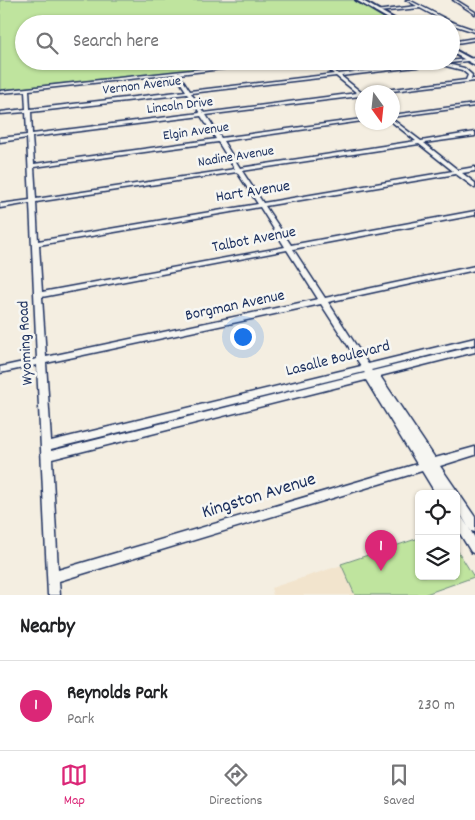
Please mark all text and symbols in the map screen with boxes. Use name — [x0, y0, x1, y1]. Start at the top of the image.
search box — [15, 15, 460, 70]
icon: search — [33, 29, 61, 57]
text: Search here — [73, 29, 159, 56]
street label: Vernon Avenue — [102, 71, 182, 101]
north arrow — [355, 85, 400, 130]
street label: Lincoln Drive — [146, 92, 214, 120]
street label: Elgin Avenue — [162, 117, 230, 147]
street label: Nadine Avenue — [197, 141, 275, 173]
street label: Hart Avenue — [214, 175, 292, 209]
street label: Talbot Avenue — [210, 221, 298, 259]
street label: Borgman Avenue — [183, 284, 287, 328]
street label: Wyoming Road — [12, 300, 40, 386]
your location — [230, 324, 256, 350]
street label: Lasalle Boulevard — [283, 335, 393, 383]
street label: Kingston Avenue — [199, 467, 319, 527]
map controls — [415, 490, 460, 580]
button: locate — [415, 490, 460, 535]
pin: 1 — [365, 530, 397, 571]
button: layers — [415, 535, 460, 580]
text: Nearby — [20, 613, 75, 643]
text: Reynolds Park — [67, 681, 168, 708]
text: 1 — [34, 694, 38, 717]
text: 230 m — [418, 694, 455, 717]
text: Park — [67, 708, 94, 731]
tab: Map — [60, 761, 88, 811]
tab: Directions — [209, 761, 262, 811]
tab: Saved — [383, 761, 415, 811]

